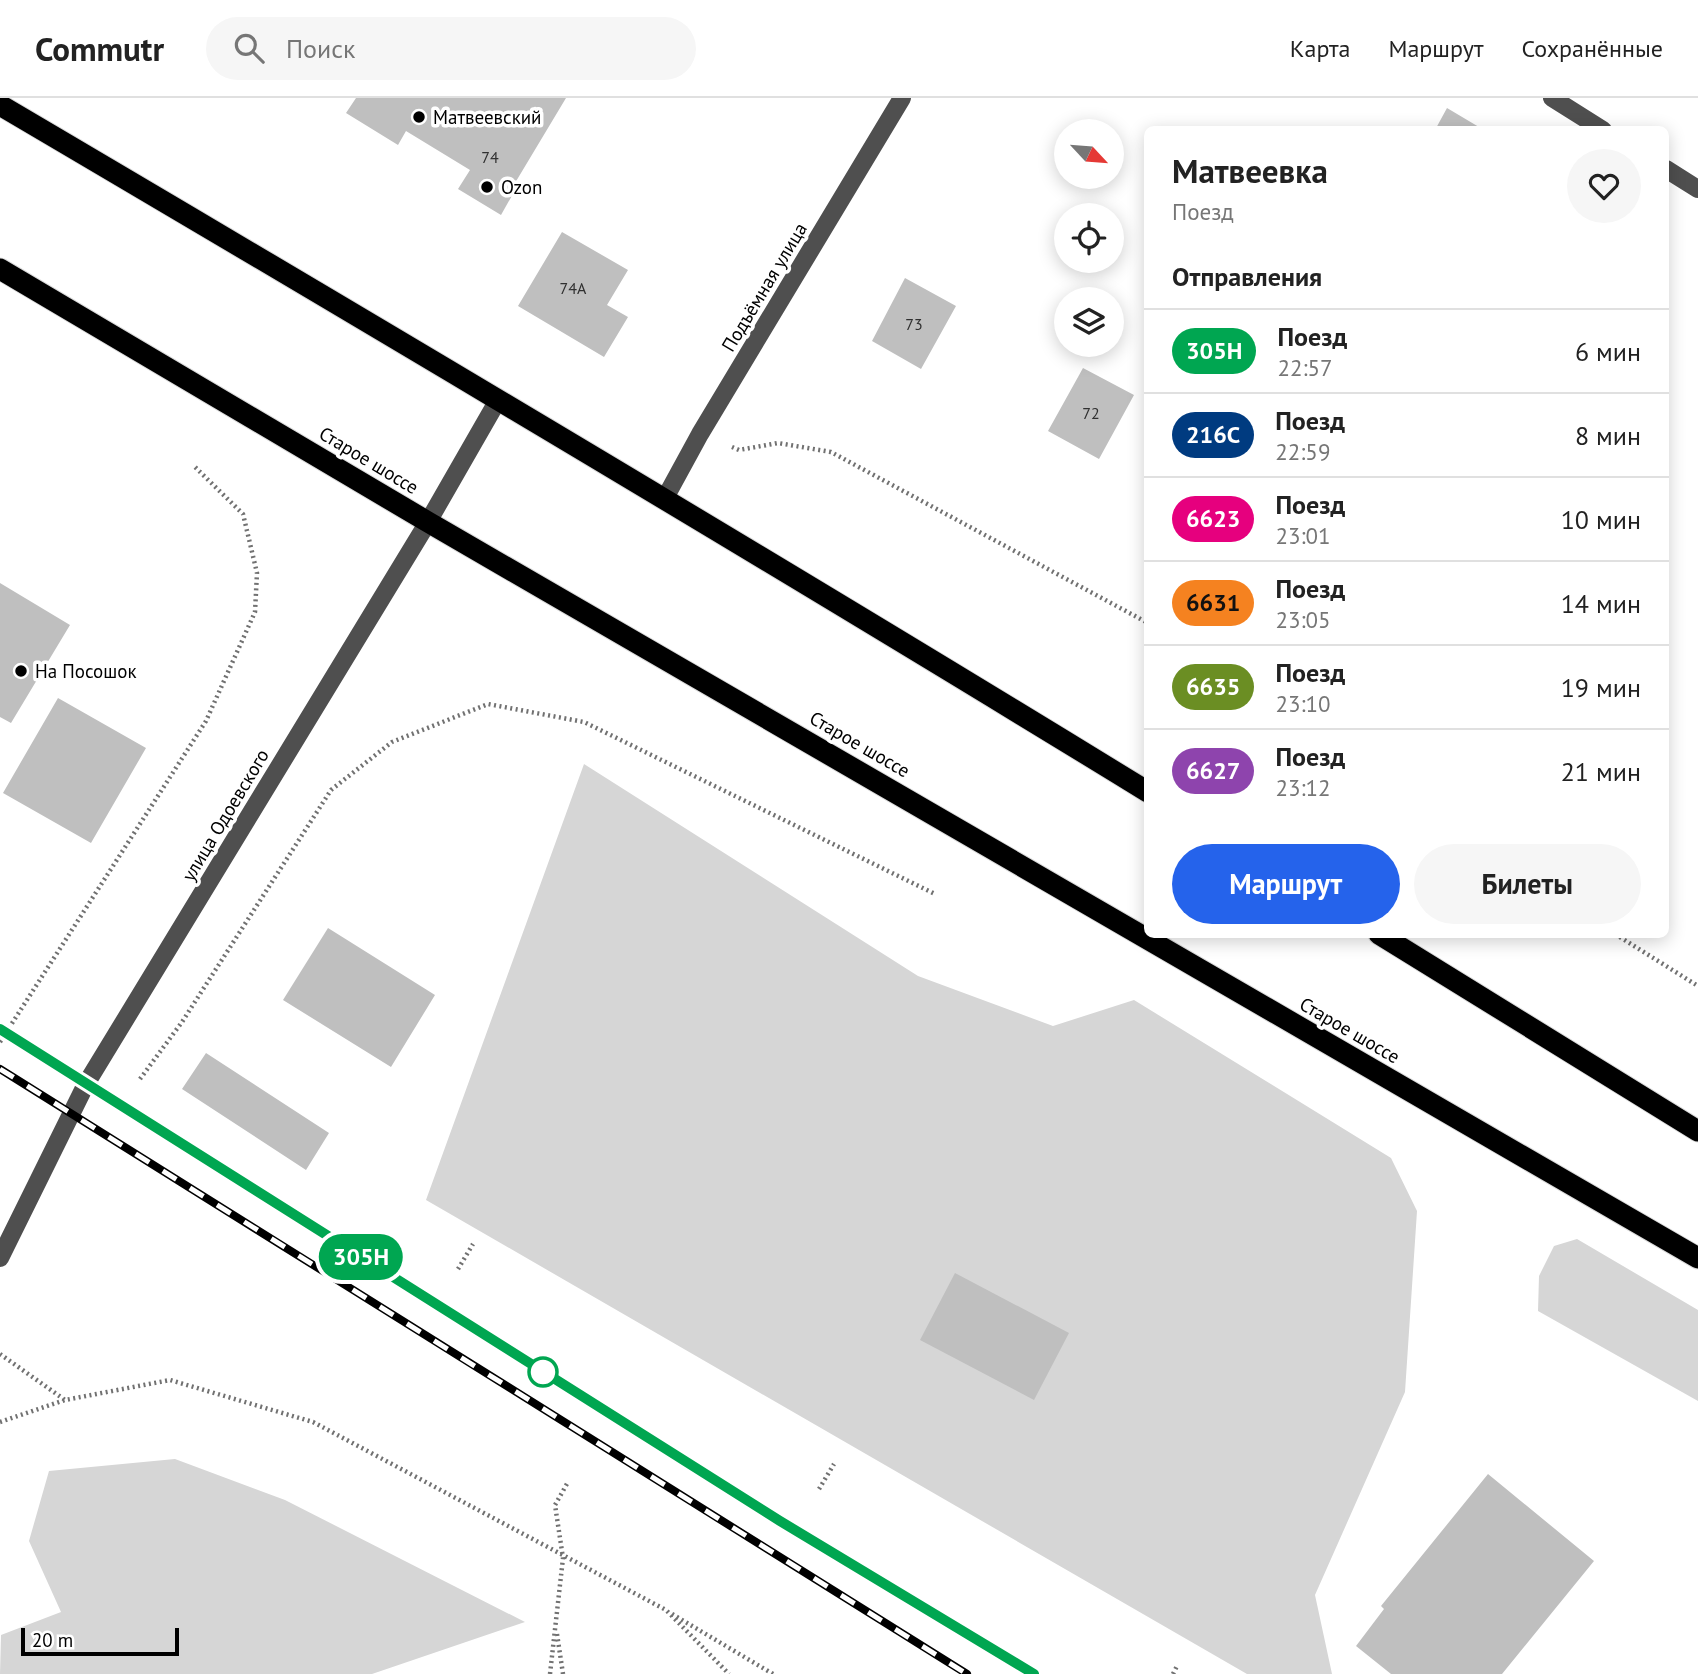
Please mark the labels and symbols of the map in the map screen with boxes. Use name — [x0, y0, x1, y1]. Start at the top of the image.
place label: Матвеевский — [433, 105, 541, 129]
marker: Матвеевский — [411, 109, 427, 125]
north arrow — [1054, 119, 1124, 189]
house number: 74 — [481, 147, 499, 167]
place label: Ozon — [501, 175, 542, 199]
marker: Ozon — [479, 179, 495, 195]
street label: Подъёмная улица — [716, 218, 812, 356]
house number: 74А — [560, 278, 587, 298]
house number: 73 — [905, 314, 923, 334]
house number: 72 — [1082, 403, 1100, 423]
street label: Старое шоссе — [315, 421, 423, 499]
place label: На Посошок — [35, 659, 137, 683]
marker: На Посошок — [13, 663, 29, 679]
street label: Старое шоссе — [806, 706, 914, 782]
street label: улица Одоевского — [176, 745, 274, 885]
street label: Старое шоссе — [1296, 992, 1404, 1068]
line badge: 305Н — [312, 1234, 410, 1280]
unlabelled marker — [528, 1357, 558, 1387]
scale bar — [21, 1625, 178, 1657]

